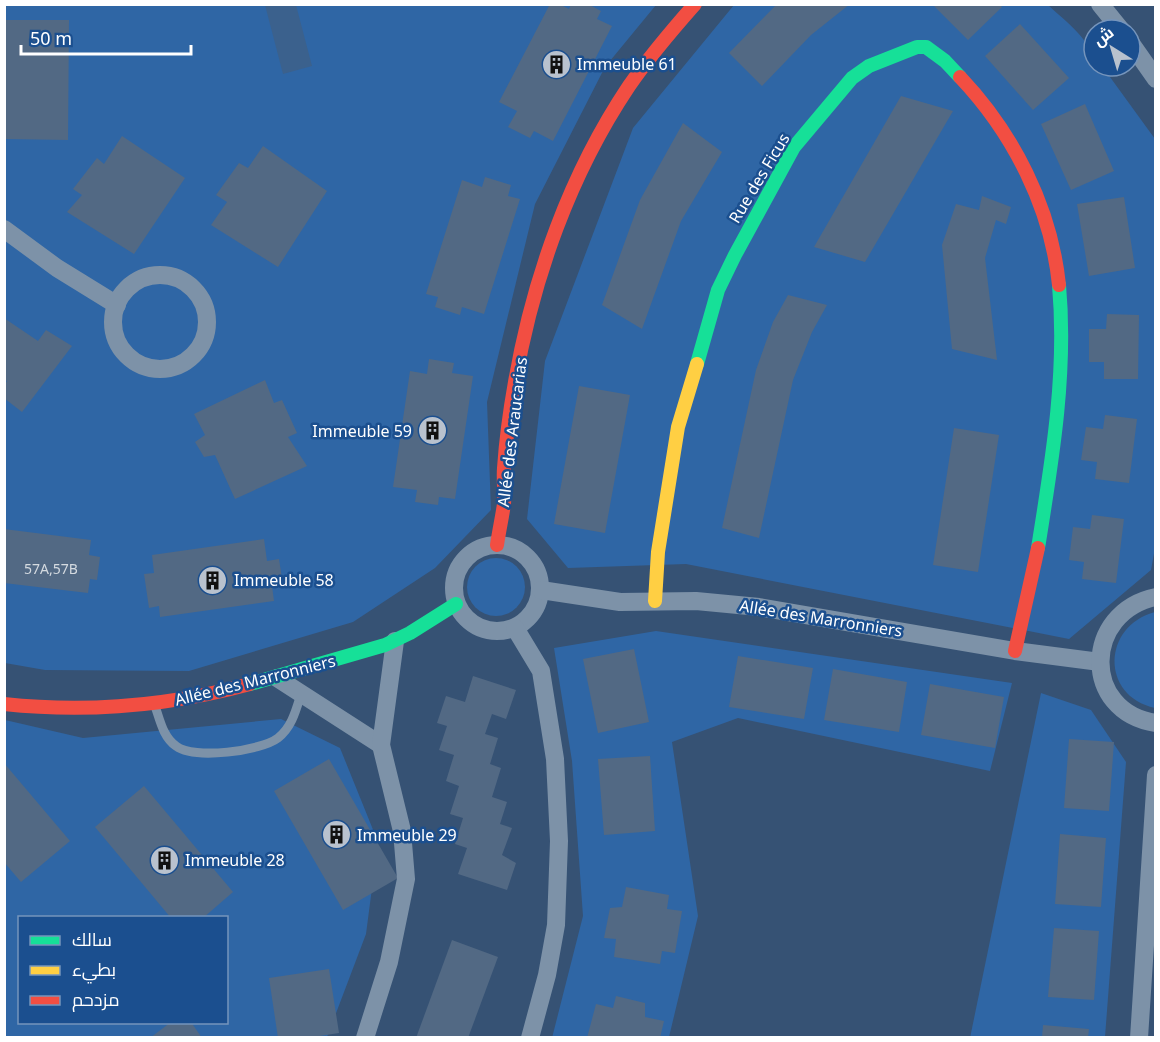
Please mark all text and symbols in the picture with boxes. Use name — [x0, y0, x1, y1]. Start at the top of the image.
scale bar — [21, 18, 190, 56]
north arrow — [1082, 18, 1142, 78]
text: ش — [1088, 21, 1118, 51]
text: 50 m — [30, 26, 72, 50]
building icon: Immeuble 61 — [540, 48, 572, 80]
place label: Immeuble 61 — [577, 53, 677, 75]
street label: Rue des Ficus — [723, 129, 795, 227]
street label: Allée des Araucarias — [492, 356, 532, 508]
building icon: Immeuble 59 — [417, 415, 449, 447]
place label: Immeuble 59 — [312, 420, 412, 442]
house number: 57A,57B — [24, 559, 78, 578]
building icon: Immeuble 58 — [197, 564, 229, 596]
place label: Immeuble 58 — [234, 569, 334, 591]
street label: Allée des Marronniers — [738, 594, 904, 642]
street label: Allée des Marronniers — [172, 649, 338, 711]
building icon: Immeuble 29 — [320, 819, 352, 851]
place label: Immeuble 29 — [357, 824, 457, 846]
building icon: Immeuble 28 — [148, 844, 180, 876]
place label: Immeuble 28 — [185, 849, 285, 871]
legend — [18, 916, 228, 1024]
text: سالك — [72, 927, 112, 951]
text: بطيء — [72, 957, 116, 984]
text: مزدحم — [72, 987, 120, 1012]

